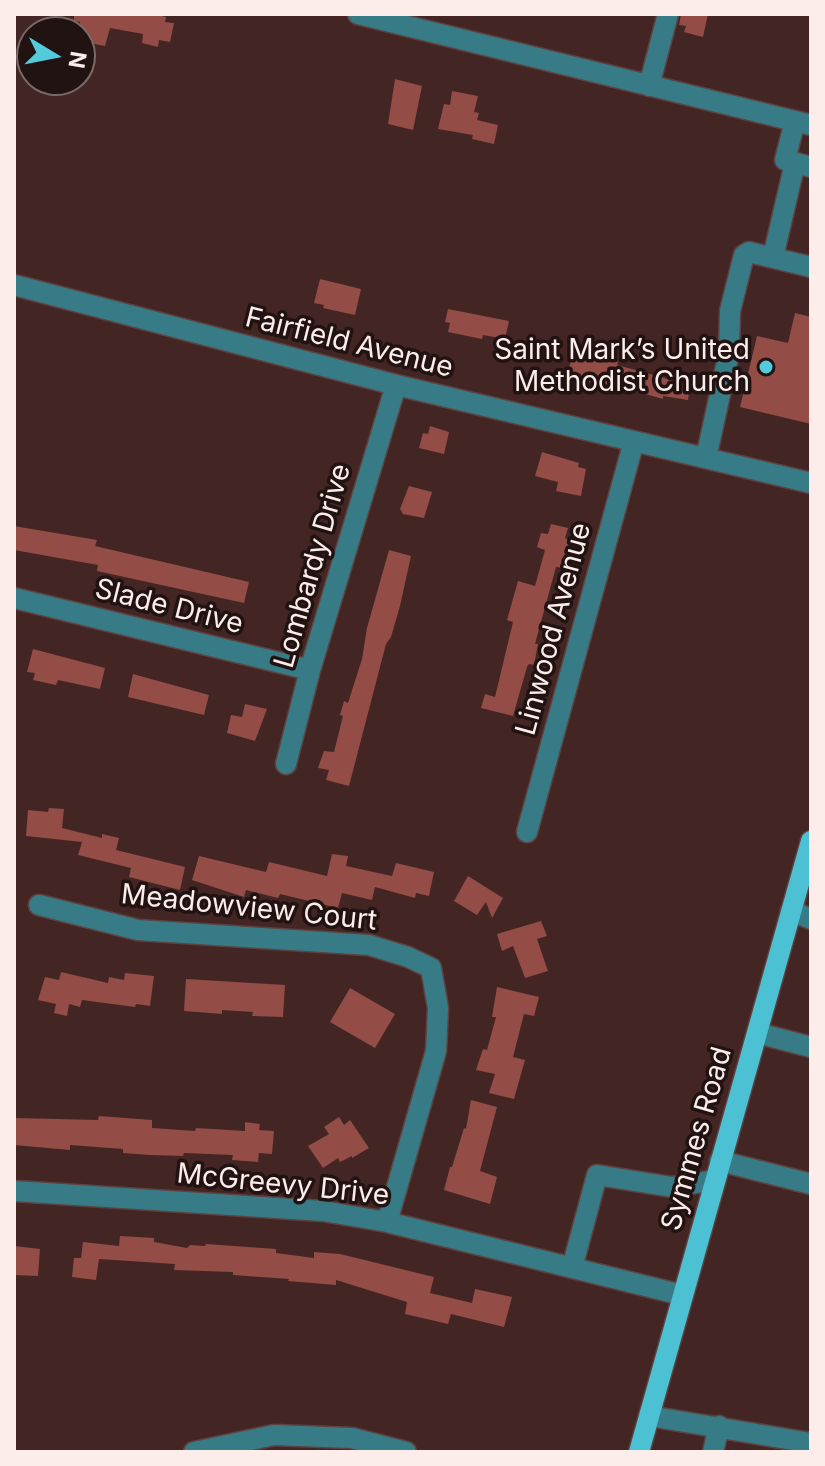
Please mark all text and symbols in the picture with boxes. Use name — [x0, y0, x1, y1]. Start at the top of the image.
north arrow — [16, 16, 96, 96]
text: N — [63, 49, 92, 70]
street label: Fairfield Avenue — [242, 301, 456, 385]
place label: Saint Mark’s United Methodist Church — [494, 334, 750, 400]
marker: Saint Mark’s United Methodist Church — [757, 358, 775, 376]
street label: Lombardy Drive — [268, 460, 358, 672]
street label: Linwood Avenue — [509, 519, 599, 739]
street label: Slade Drive — [92, 572, 246, 642]
street label: Meadowview Court — [119, 878, 379, 938]
street label: Symmes Road — [655, 1043, 739, 1235]
street label: McGreevy Drive — [175, 1157, 391, 1213]

